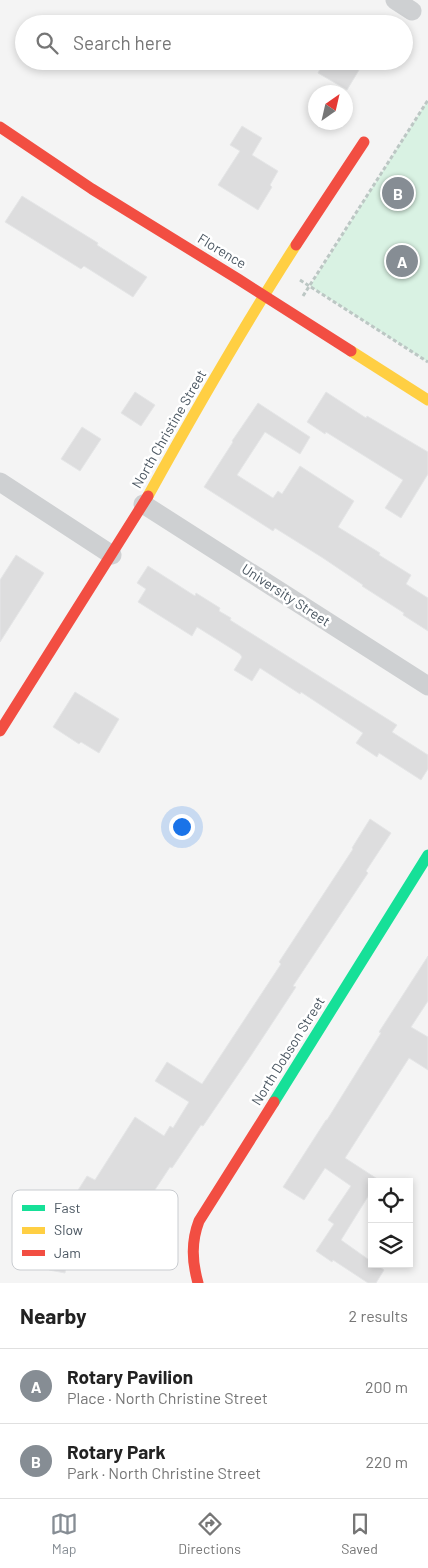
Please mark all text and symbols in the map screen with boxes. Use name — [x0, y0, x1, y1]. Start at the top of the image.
search box — [15, 15, 413, 70]
icon: search — [33, 29, 61, 57]
text: Search here — [73, 31, 172, 54]
north arrow — [308, 85, 353, 130]
pin: B — [382, 174, 414, 212]
street label: Florence — [195, 230, 250, 272]
pin: A — [386, 242, 418, 280]
street label: North Christine Street — [128, 367, 209, 491]
street label: University Street — [239, 560, 334, 629]
your location — [169, 814, 195, 840]
street label: North Dobson Street — [247, 993, 328, 1108]
map controls — [368, 1178, 413, 1268]
button: locate — [368, 1178, 413, 1223]
legend — [12, 1190, 178, 1270]
text: Fast — [54, 1199, 80, 1216]
text: Slow — [54, 1221, 83, 1238]
button: layers — [368, 1223, 413, 1268]
text: Jam — [54, 1244, 81, 1261]
text: Nearby — [20, 1303, 86, 1328]
text: 2 results — [349, 1306, 408, 1325]
text: Rotary Pavilion — [67, 1365, 193, 1388]
text: A — [31, 1377, 41, 1396]
text: 200 m — [365, 1377, 408, 1396]
text: Place · North Christine Street — [67, 1388, 268, 1407]
text: Rotary Park — [67, 1440, 166, 1463]
text: B — [31, 1452, 41, 1471]
text: 220 m — [365, 1452, 408, 1471]
text: Park · North Christine Street — [67, 1463, 261, 1482]
tab: Map — [50, 1510, 78, 1557]
tab: Directions — [178, 1510, 241, 1557]
tab: Saved — [341, 1510, 378, 1557]

